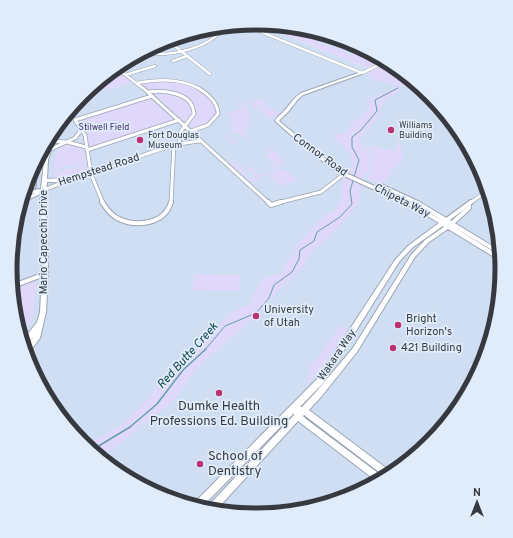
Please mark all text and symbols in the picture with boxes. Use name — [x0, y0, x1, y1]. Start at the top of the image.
place label: Williams Building — [399, 120, 433, 141]
park label: Stilwell Field — [79, 122, 129, 133]
marker: Williams Building — [386, 125, 396, 135]
place label: Fort Douglas Museum — [148, 130, 199, 151]
street label: Connor Road — [290, 130, 350, 180]
marker: Fort Douglas Museum — [135, 135, 145, 145]
street label: Hempstead Road — [57, 150, 141, 190]
street label: Chipeta Way — [372, 181, 433, 221]
street label: Mario Capecchi Drive — [37, 190, 51, 294]
place label: University of Utah — [264, 303, 314, 330]
marker: University of Utah — [251, 311, 261, 321]
place label: Bright Horizon's — [406, 312, 452, 339]
water label: Red Butte Creek — [154, 319, 223, 393]
marker: Bright Horizon's — [393, 320, 403, 330]
street label: Wakara Way — [315, 326, 359, 383]
place label: 421 Building — [401, 341, 462, 355]
marker: 421 Building — [388, 343, 398, 353]
marker: Dumke Health Professions Ed. Building — [214, 388, 224, 398]
place label: Dumke Health Professions Ed. Building — [150, 399, 288, 430]
place label: School of Dentistry — [208, 449, 263, 480]
marker: School of Dentistry — [195, 459, 205, 469]
north arrow — [457, 482, 497, 522]
text: N — [473, 486, 481, 500]

